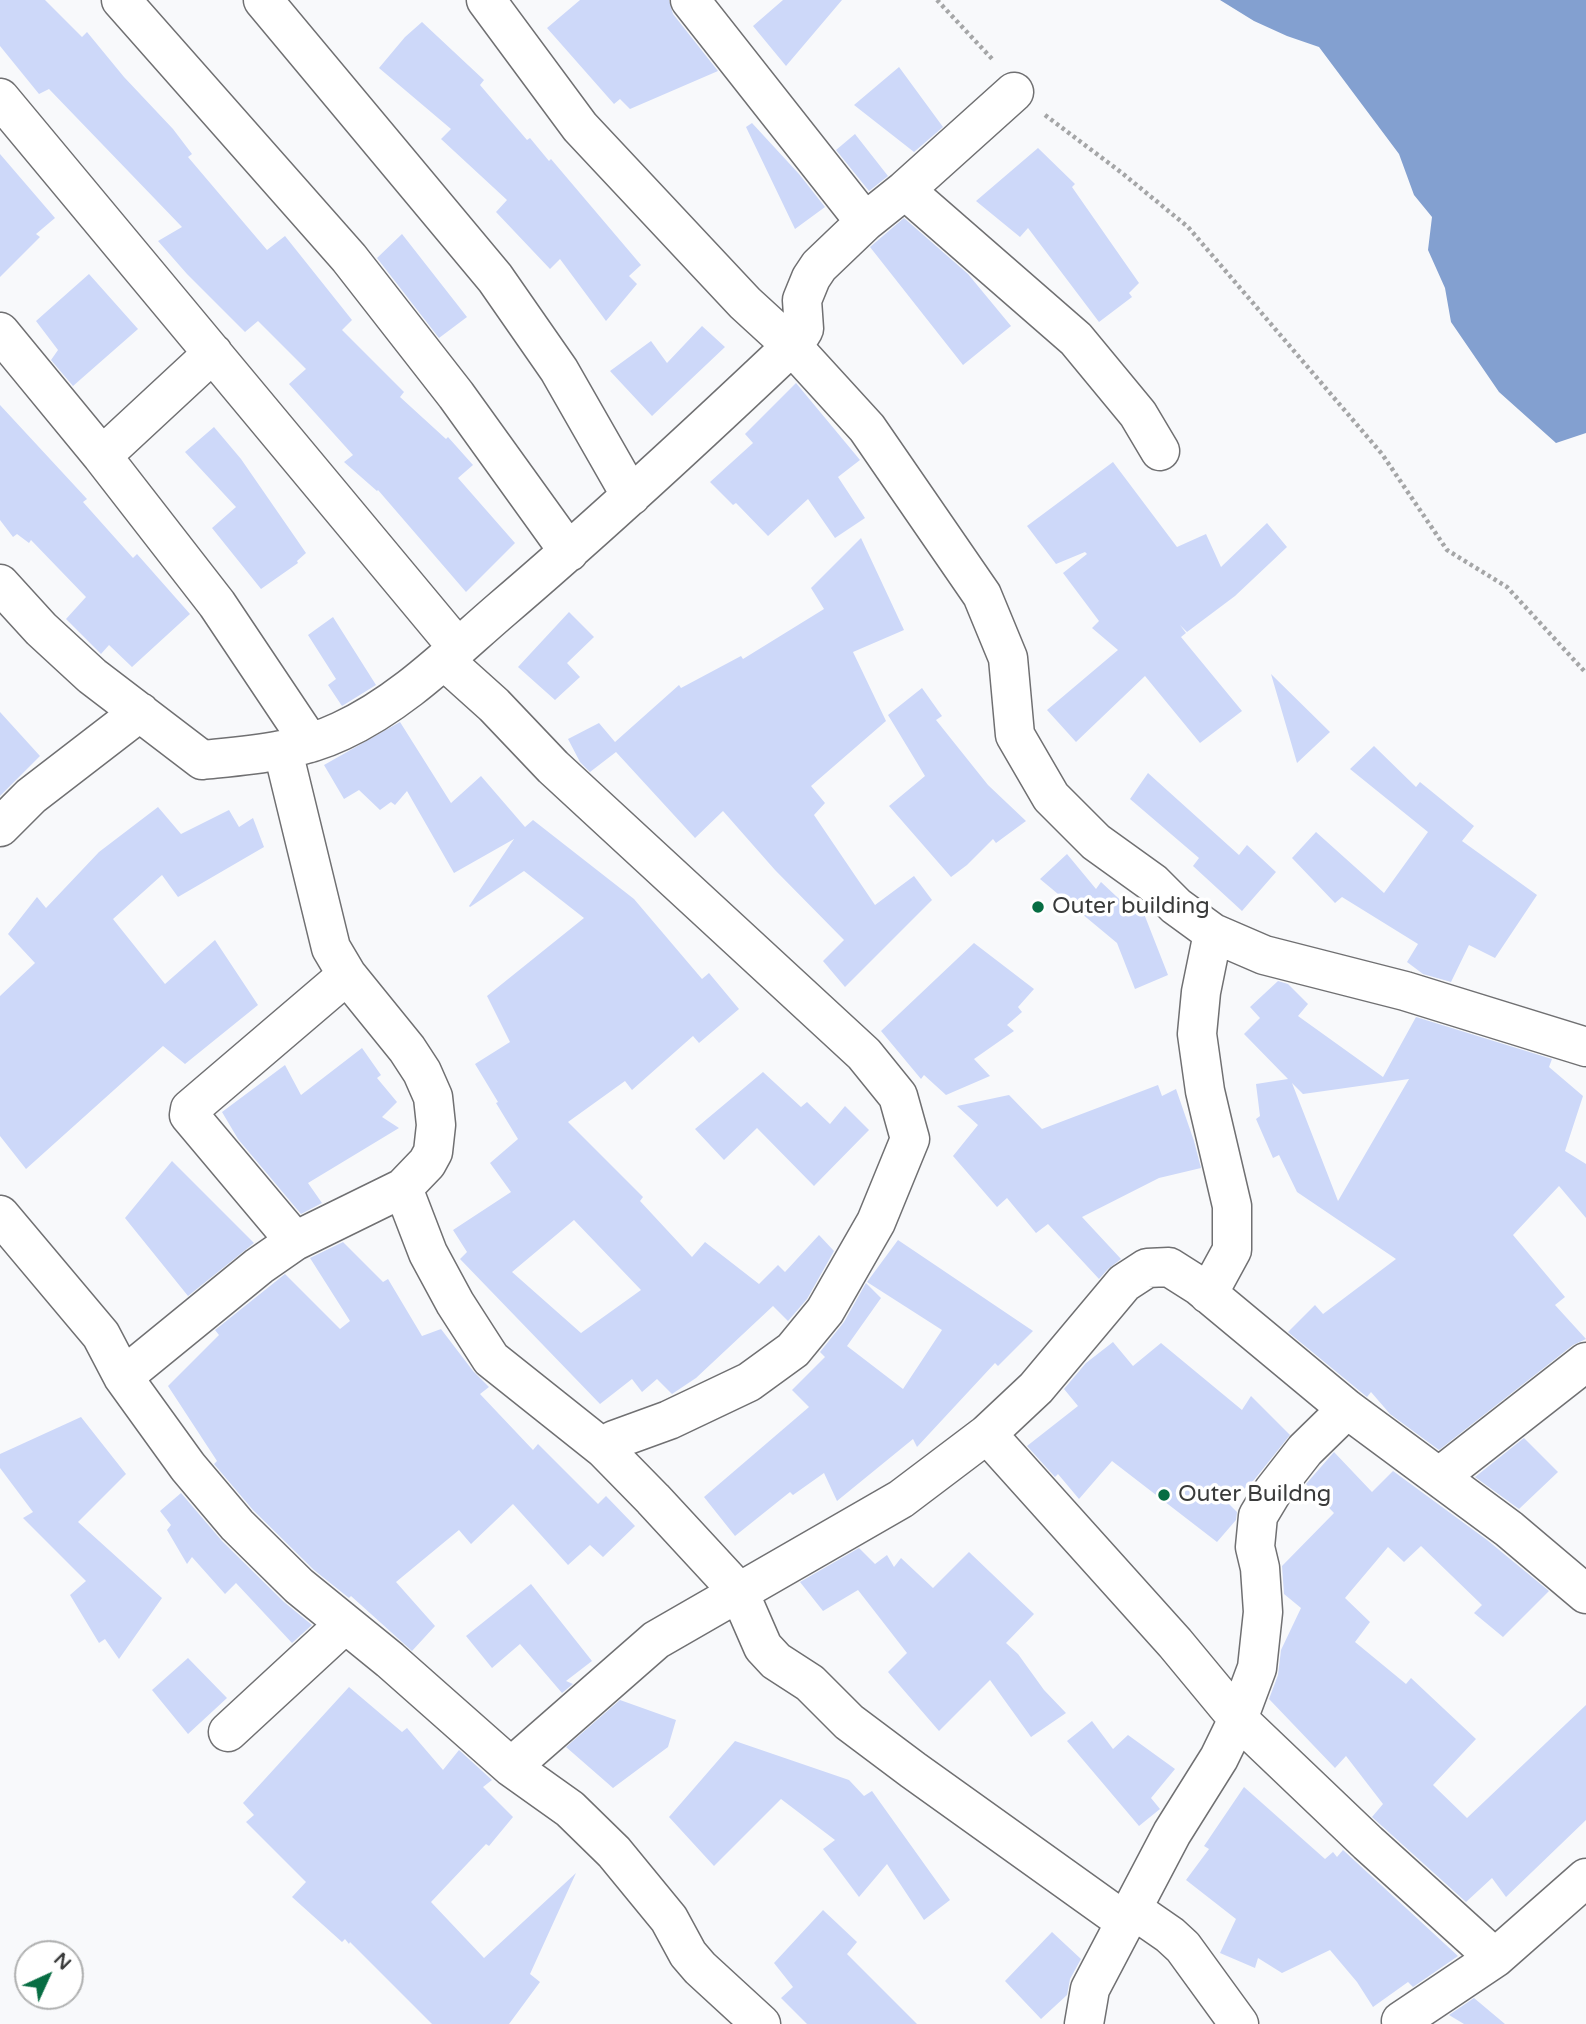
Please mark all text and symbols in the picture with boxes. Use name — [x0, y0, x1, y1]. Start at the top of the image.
place label: Outer building — [1052, 893, 1210, 921]
marker: Outer building — [1030, 899, 1046, 915]
place label: Outer Buildng — [1178, 1481, 1331, 1509]
marker: Outer Buildng — [1156, 1487, 1172, 1503]
north arrow — [14, 1940, 84, 2010]
text: N — [49, 1948, 76, 1975]

